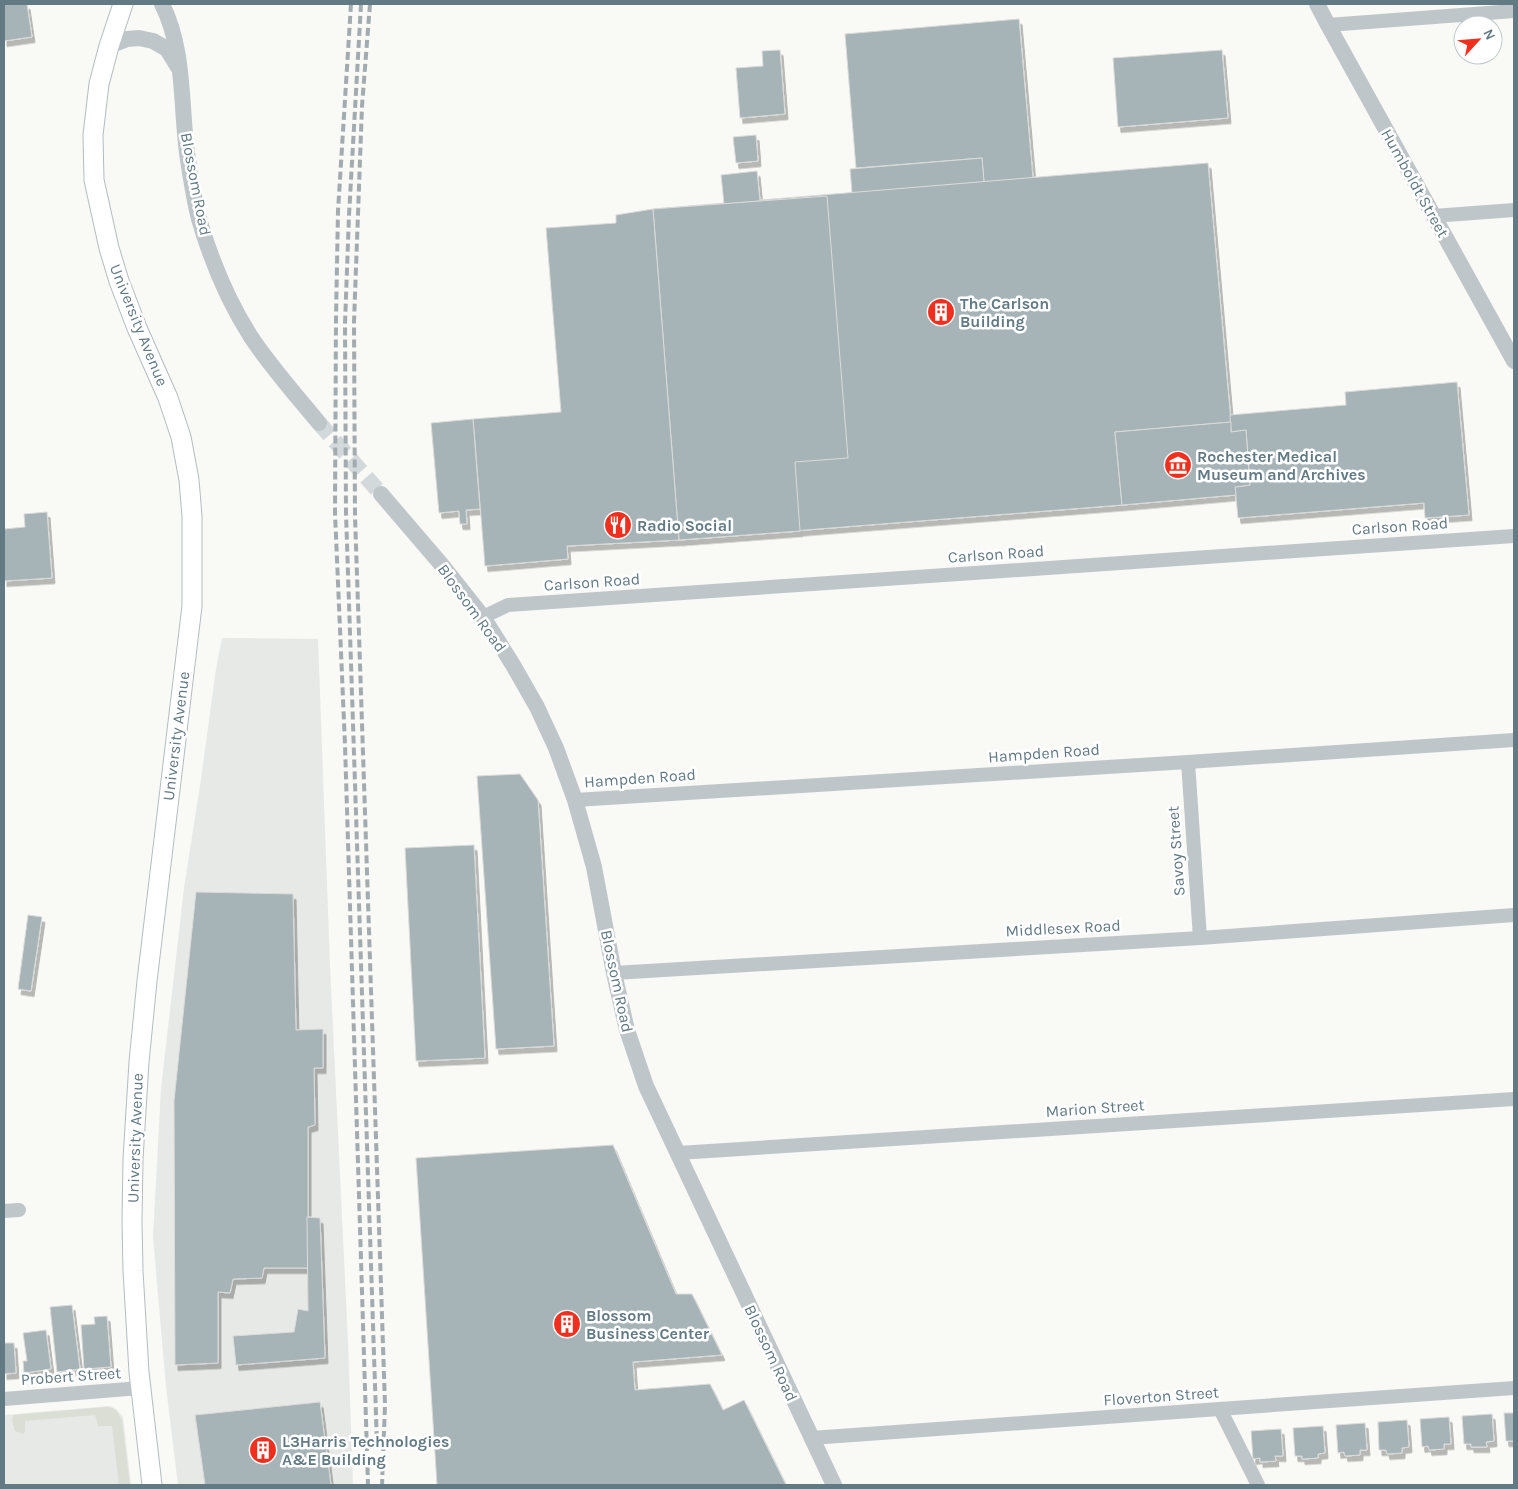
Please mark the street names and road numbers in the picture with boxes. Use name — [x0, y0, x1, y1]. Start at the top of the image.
street label: Humboldt Street — [1377, 125, 1453, 241]
street label: Blossom Road — [177, 131, 215, 237]
street label: University Avenue — [106, 261, 172, 389]
street label: Carlson Road — [1351, 513, 1449, 539]
street label: Carlson Road — [947, 541, 1045, 567]
street label: Blossom Road — [434, 560, 510, 656]
street label: Carlson Road — [543, 569, 641, 595]
street label: University Avenue — [159, 670, 193, 802]
street label: Hampden Road — [988, 740, 1100, 766]
street label: Hampden Road — [584, 765, 696, 791]
street label: Savoy Street — [1163, 805, 1189, 897]
street label: Middlesex Road — [1005, 915, 1121, 941]
street label: Blossom Road — [597, 928, 637, 1034]
street label: University Avenue — [123, 1073, 147, 1203]
street label: Marion Street — [1045, 1095, 1145, 1121]
street label: Blossom Road — [740, 1302, 802, 1404]
street label: Probert Street — [20, 1363, 122, 1389]
street label: Floverton Street — [1103, 1382, 1219, 1410]

